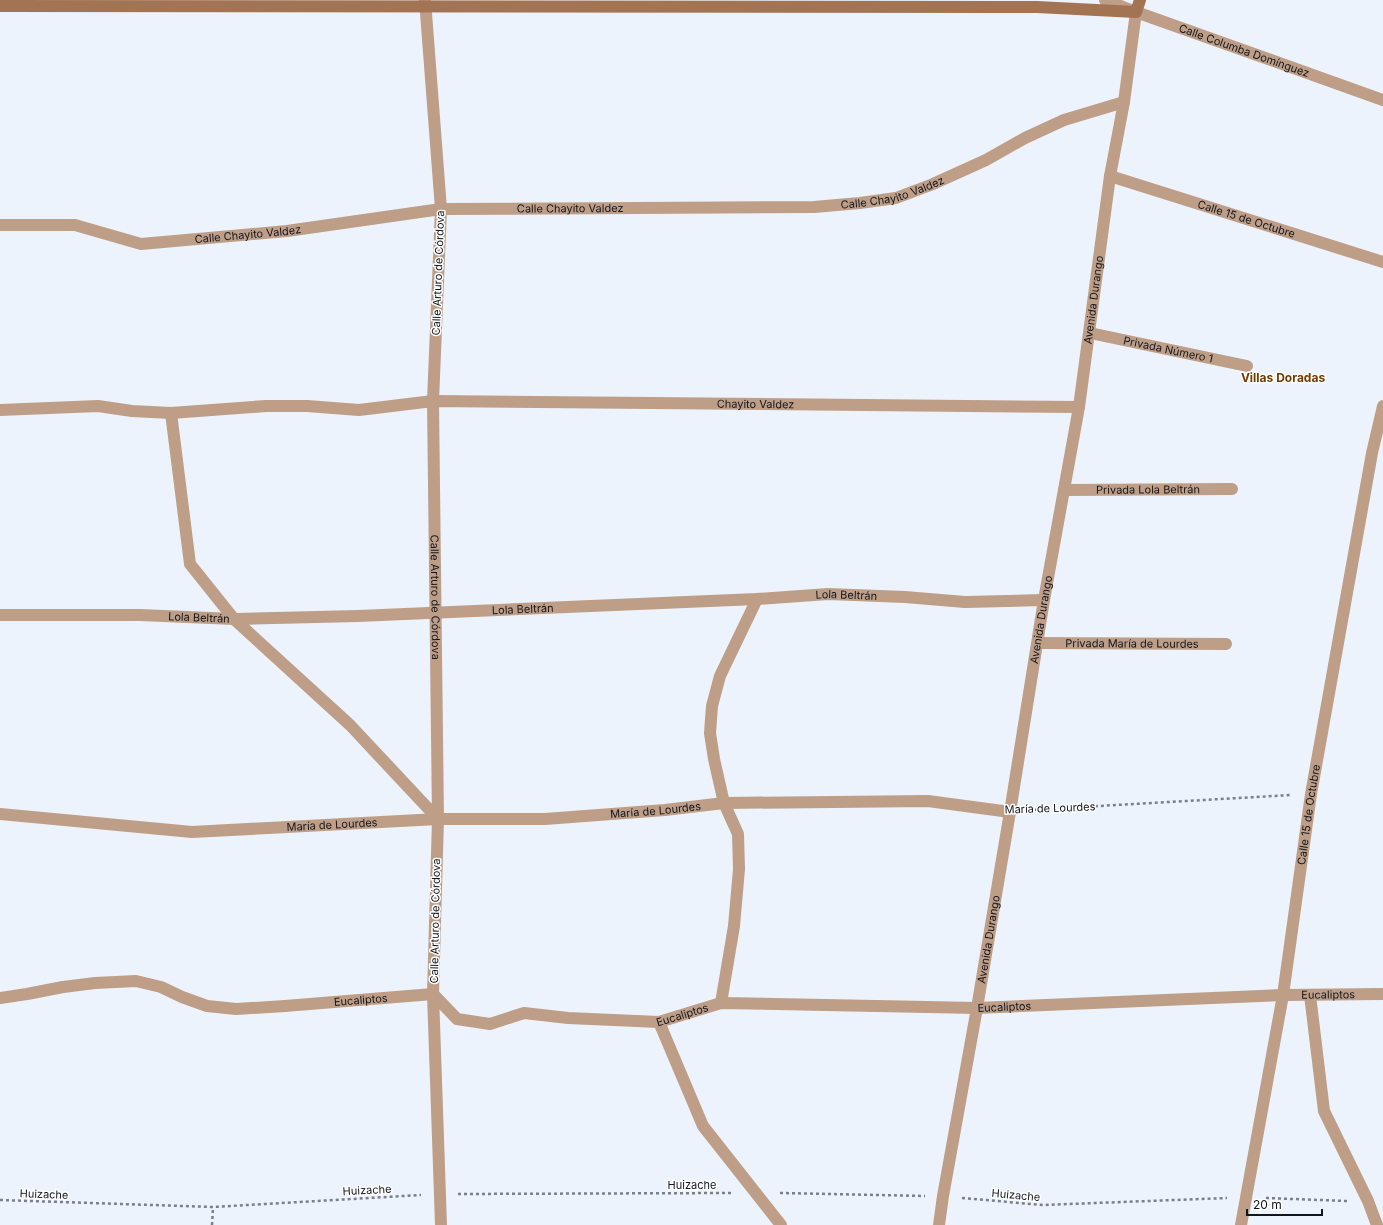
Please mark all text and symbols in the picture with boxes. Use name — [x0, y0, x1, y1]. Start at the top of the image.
street label: Calle Columba Domínguez — [1177, 21, 1311, 80]
street label: Calle Chayito Valdez — [840, 173, 946, 212]
street label: Calle 15 de Octubre — [1196, 197, 1297, 241]
street label: Calle Chayito Valdez — [517, 201, 624, 216]
street label: Calle Arturo de Córdova — [429, 210, 447, 336]
street label: Calle Chayito Valdez — [194, 222, 302, 246]
street label: Avenida Durango — [1081, 254, 1106, 345]
street label: Privada Número 1 — [1122, 333, 1214, 366]
district label: Villas Doradas — [1241, 370, 1325, 385]
street label: Chayito Valdez — [717, 397, 794, 411]
street label: Privada Lola Beltrán — [1096, 482, 1200, 497]
street label: Calle Arturo de Córdova — [428, 535, 443, 660]
street label: Avenida Durango — [1027, 574, 1055, 665]
street label: Lola Beltrán — [815, 587, 877, 603]
street label: Lola Beltrán — [492, 601, 554, 617]
street label: Lola Beltrán — [168, 609, 230, 626]
street label: Privada María de Lourdes — [1065, 636, 1199, 651]
street label: Calle 15 de Octubre — [1294, 763, 1323, 866]
street label: María de Lourdes — [610, 799, 702, 821]
street label: María de Lourdes — [1004, 799, 1096, 817]
street label: María de Lourdes — [286, 815, 378, 834]
street label: Calle Arturo de Córdova — [427, 858, 443, 984]
street label: Avenida Durango — [974, 894, 1003, 984]
street label: Eucaliptos — [1301, 987, 1355, 1002]
street label: Eucaliptos — [333, 991, 388, 1009]
street label: Eucaliptos — [977, 999, 1032, 1015]
street label: Eucaliptos — [655, 1000, 710, 1029]
street label: Huizache — [668, 1178, 716, 1192]
street label: Huizache — [342, 1182, 392, 1198]
street label: Huizache — [19, 1186, 69, 1202]
street label: Huizache — [991, 1186, 1041, 1204]
scale bar — [1247, 1191, 1322, 1217]
text: 20 m — [1253, 1197, 1282, 1212]

